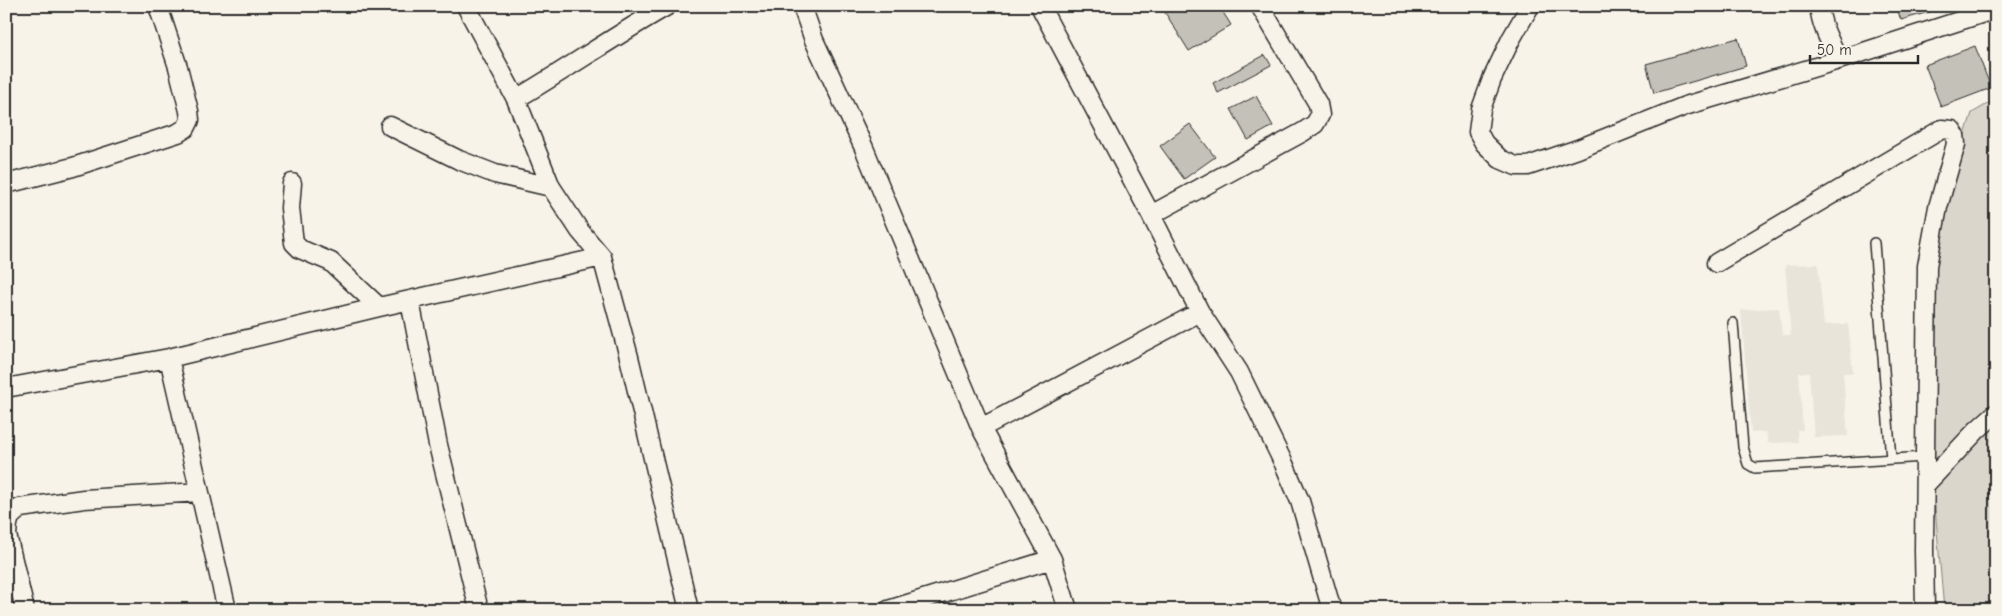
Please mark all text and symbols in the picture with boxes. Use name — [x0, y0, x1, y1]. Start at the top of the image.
scale bar — [1810, 32, 1917, 64]
text: 50 m — [1817, 41, 1852, 59]

